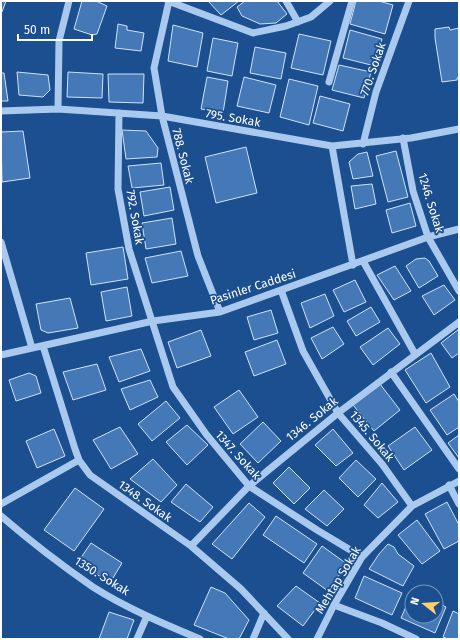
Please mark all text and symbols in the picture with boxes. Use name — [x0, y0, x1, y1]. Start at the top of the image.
scale bar — [18, 16, 92, 42]
text: 50 m — [24, 23, 50, 37]
street label: 770. Sokak — [357, 40, 389, 97]
street label: 795. Sokak — [204, 106, 262, 130]
street label: 788. Sokak — [169, 127, 197, 186]
street label: 1246. Sokak — [415, 171, 447, 235]
street label: 792. Sokak — [123, 189, 147, 246]
street label: Pasinler Caddesi — [208, 267, 298, 307]
street label: 1346. Sokak — [283, 393, 341, 444]
street label: 1345. Sokak — [347, 408, 398, 465]
street label: 1347. Sokak — [212, 428, 264, 483]
street label: 1348. Sokak — [115, 477, 175, 525]
street label: Mehtap Sokak — [312, 543, 364, 616]
street label: 1350. Sokak — [72, 554, 133, 599]
north arrow — [404, 584, 444, 624]
text: N — [408, 596, 422, 607]

